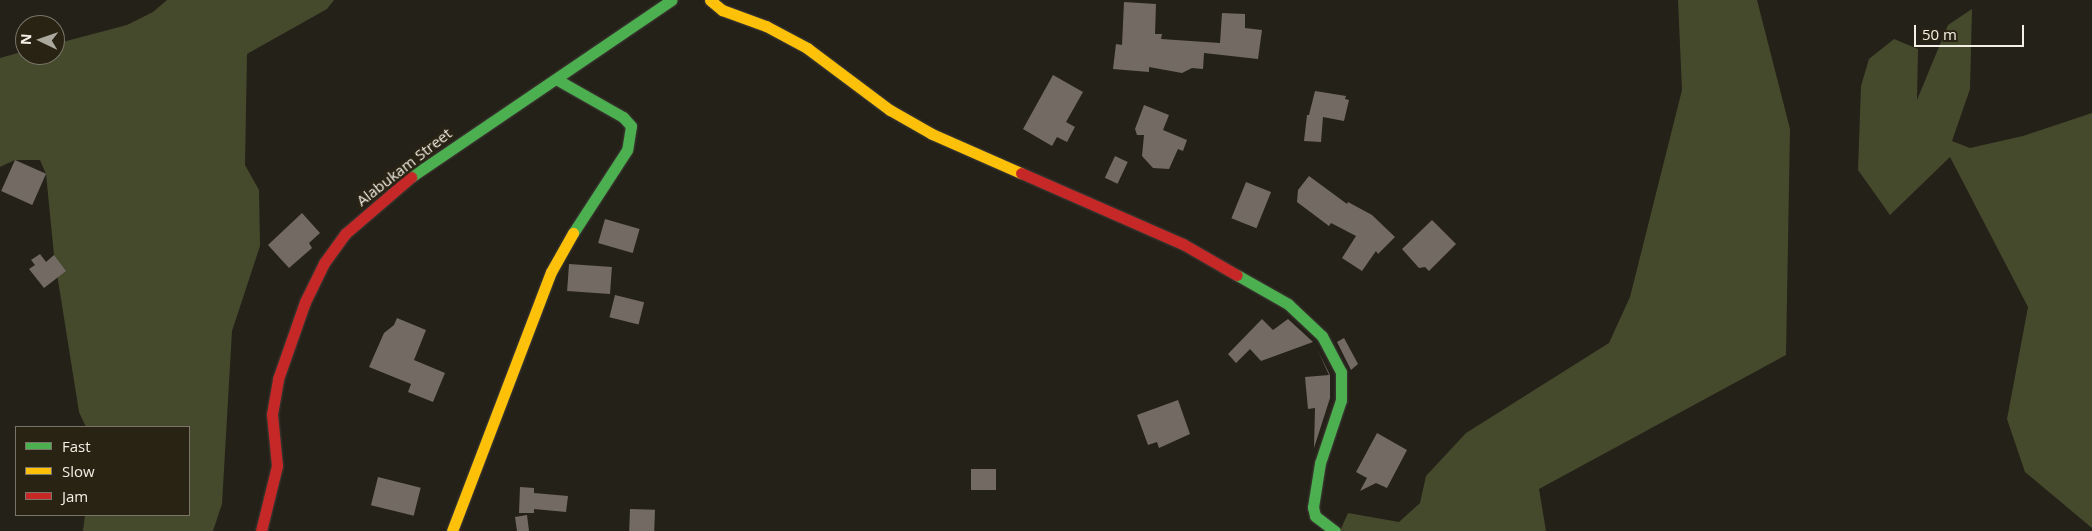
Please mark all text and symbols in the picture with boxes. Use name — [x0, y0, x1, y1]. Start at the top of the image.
north arrow — [15, 15, 65, 65]
scale bar — [1917, 15, 2027, 47]
text: 50 m — [1922, 24, 1957, 44]
text: N — [16, 33, 35, 45]
street label: Alabukam Street — [353, 124, 455, 210]
legend — [15, 426, 190, 516]
text: Fast — [62, 436, 91, 456]
text: Slow — [62, 461, 95, 481]
text: Jam — [62, 486, 88, 506]

